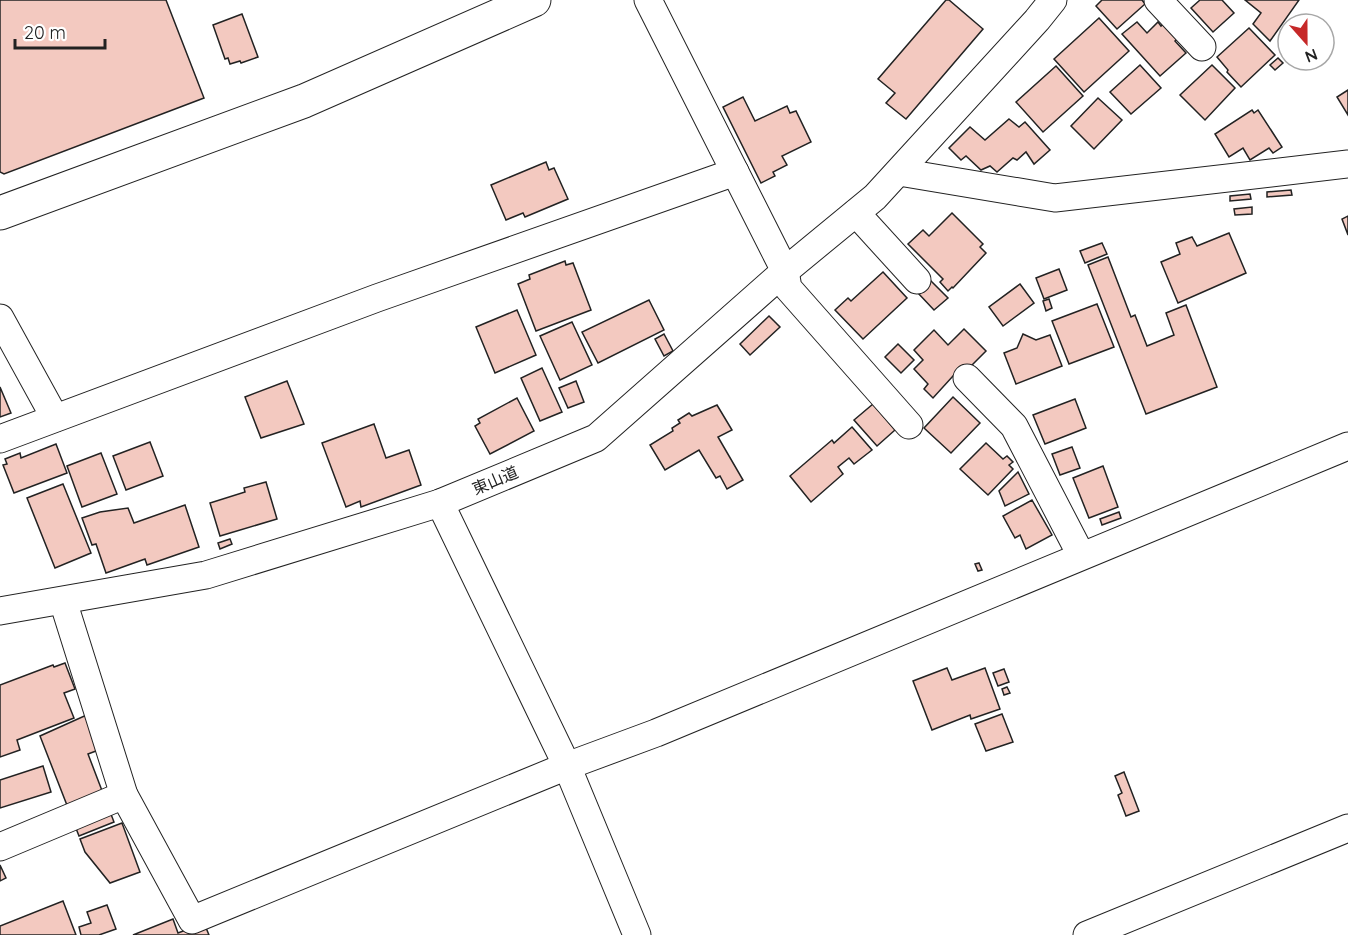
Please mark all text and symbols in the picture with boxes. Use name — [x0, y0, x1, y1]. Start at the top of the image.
scale bar — [15, 12, 105, 50]
north arrow — [1276, 12, 1336, 72]
text: 20 m — [24, 21, 66, 44]
text: N — [1302, 45, 1320, 67]
street label: 東山道 — [469, 461, 521, 499]

